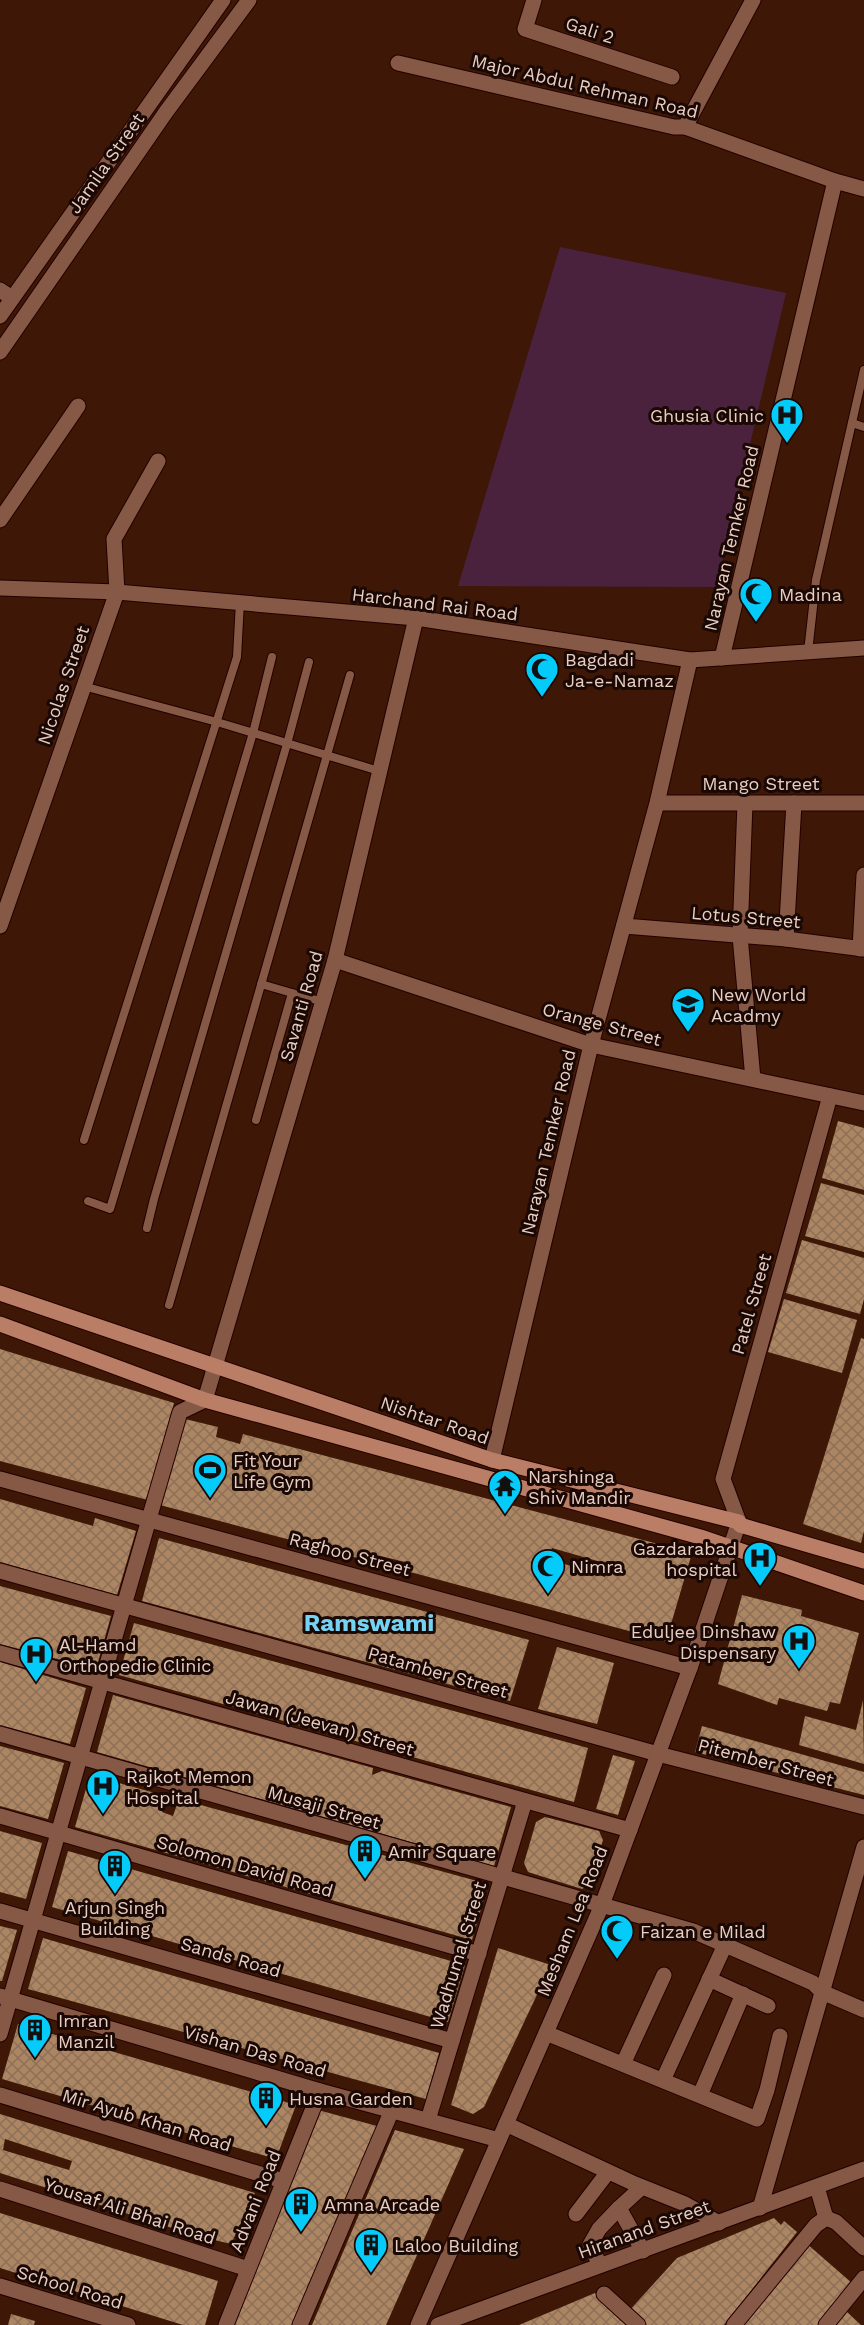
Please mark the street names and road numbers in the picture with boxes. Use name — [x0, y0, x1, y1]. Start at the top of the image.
street label: Gali 2 — [563, 12, 617, 48]
street label: Major Abdul Rehman Road — [470, 50, 700, 122]
street label: Jamila Street — [64, 108, 149, 217]
street label: Narayan Temker Road — [699, 443, 763, 633]
street label: Harchand Rai Road — [351, 583, 519, 625]
street label: Nicolas Street — [33, 622, 93, 747]
street label: Mango Street — [702, 773, 820, 794]
street label: Lotus Street — [690, 902, 802, 932]
street label: Savanti Road — [275, 948, 327, 1064]
street label: Orange Street — [540, 998, 664, 1050]
street label: Narayan Temker Road — [516, 1047, 580, 1237]
street label: Patel Street — [727, 1251, 776, 1357]
street label: Nishtar Road — [378, 1392, 492, 1448]
street label: Raghoo Street — [287, 1528, 413, 1580]
street label: Patamber Street — [366, 1642, 511, 1702]
street label: Jawan (Jeevan) Street — [224, 1686, 417, 1760]
street label: Pitember Street — [696, 1734, 837, 1790]
street label: Musaji Street — [265, 1781, 383, 1833]
street label: Solomon David Road — [155, 1831, 335, 1901]
street label: Mesham Lea Road — [532, 1843, 612, 1999]
street label: Wadhumal Street — [426, 1878, 491, 2031]
street label: Sands Road — [178, 1933, 284, 1981]
street label: Vishan Das Road — [181, 2021, 329, 2081]
street label: Mir Ayub Khan Road — [60, 2084, 234, 2156]
street label: Advani Road — [225, 2147, 285, 2255]
street label: Yousaf Ali Bhai Road — [42, 2173, 218, 2249]
street label: Hiranand Street — [575, 2195, 713, 2263]
street label: School Road — [15, 2261, 125, 2313]

